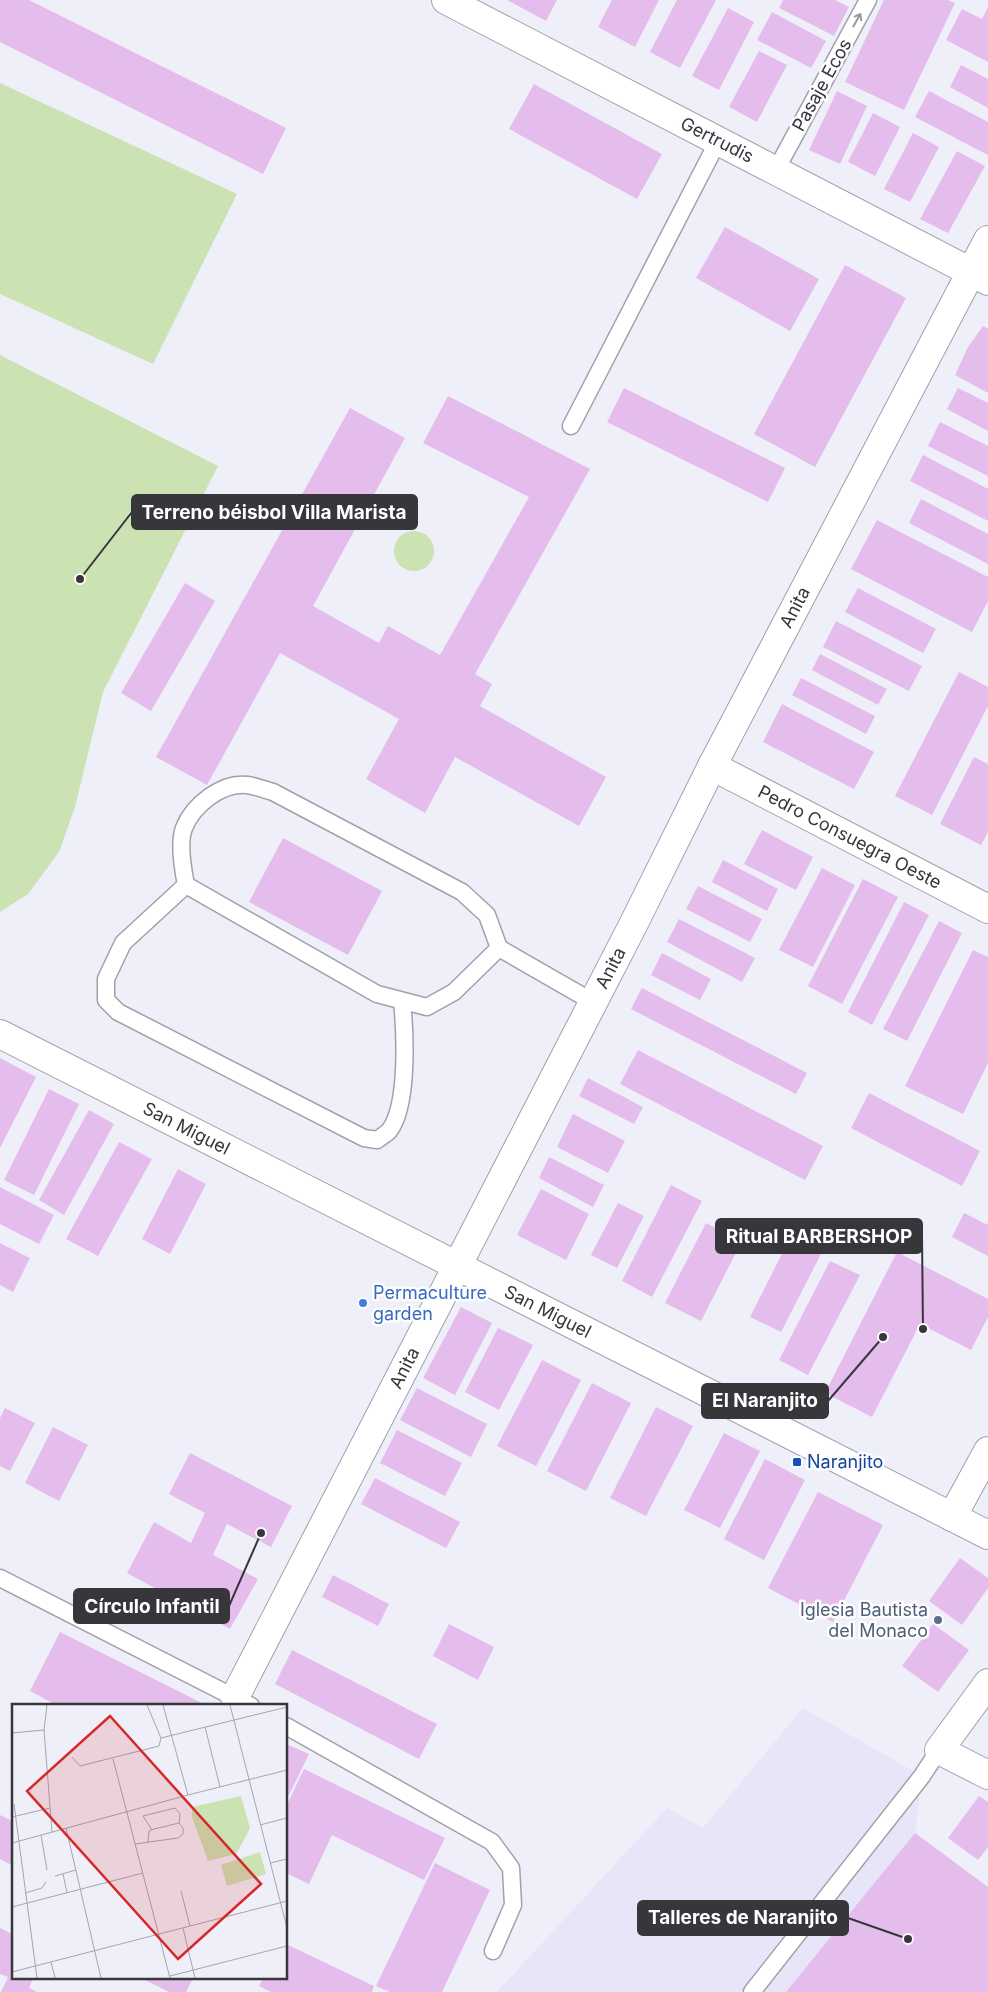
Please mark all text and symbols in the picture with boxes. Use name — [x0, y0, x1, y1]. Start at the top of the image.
one-way arrow — [853, 13, 863, 27]
street label: Pasaje Ecos — [788, 35, 856, 135]
street label: Gertrudis — [677, 112, 757, 167]
callout: Terreno béisbol Villa Marista — [132, 495, 417, 529]
text: Terreno béisbol Villa Marista — [142, 501, 406, 524]
street label: Anita — [775, 583, 814, 631]
street label: Pedro Consuegra Oeste — [755, 781, 945, 893]
street label: Anita — [591, 944, 630, 992]
street label: San Miguel — [140, 1097, 234, 1159]
callout: Ritual BARBERSHOP — [716, 1219, 922, 1253]
text: Ritual BARBERSHOP — [726, 1225, 912, 1248]
street label: San Miguel — [501, 1280, 595, 1342]
place label: Permaculture garden — [373, 1282, 487, 1324]
marker: Permaculture garden — [357, 1297, 369, 1309]
street label: Anita — [385, 1344, 423, 1392]
callout: El Naranjito — [702, 1384, 828, 1418]
text: El Naranjito — [712, 1389, 818, 1412]
place label: Naranjito — [807, 1451, 883, 1472]
marker: Naranjito — [791, 1456, 803, 1468]
callout: Círculo Infantil — [74, 1589, 229, 1623]
text: Círculo Infantil — [84, 1595, 220, 1618]
place label: Iglesia Bautista del Monaco — [800, 1599, 928, 1641]
marker: Iglesia Bautista del Monaco — [932, 1614, 944, 1626]
inset map — [12, 1704, 288, 1980]
callout: Talleres de Naranjito — [638, 1901, 848, 1935]
text: Talleres de Naranjito — [648, 1906, 838, 1929]

